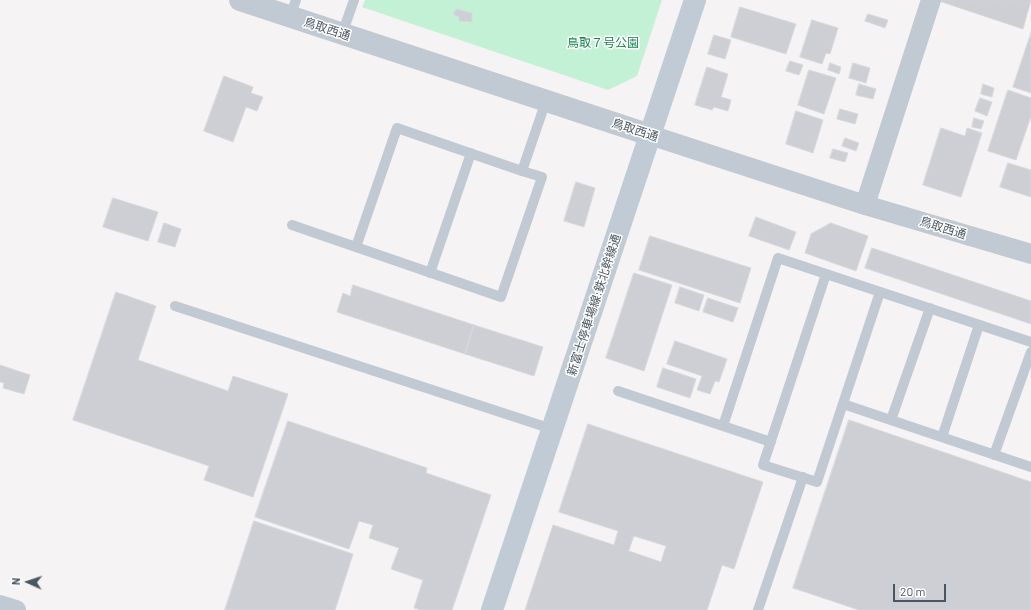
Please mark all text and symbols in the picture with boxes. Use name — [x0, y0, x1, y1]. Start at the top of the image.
street label: 鳥取西通 — [302, 15, 352, 43]
park label: 鳥取７号公園 — [567, 36, 639, 50]
street label: 鳥取西通 — [610, 116, 660, 144]
street label: 鳥取西通 — [918, 214, 968, 242]
street label: 新富士停車場線:鉄北幹線通 — [564, 232, 624, 378]
north arrow — [8, 562, 48, 602]
scale bar — [895, 576, 948, 602]
text: N — [9, 577, 22, 585]
text: 20 m — [900, 584, 926, 598]

